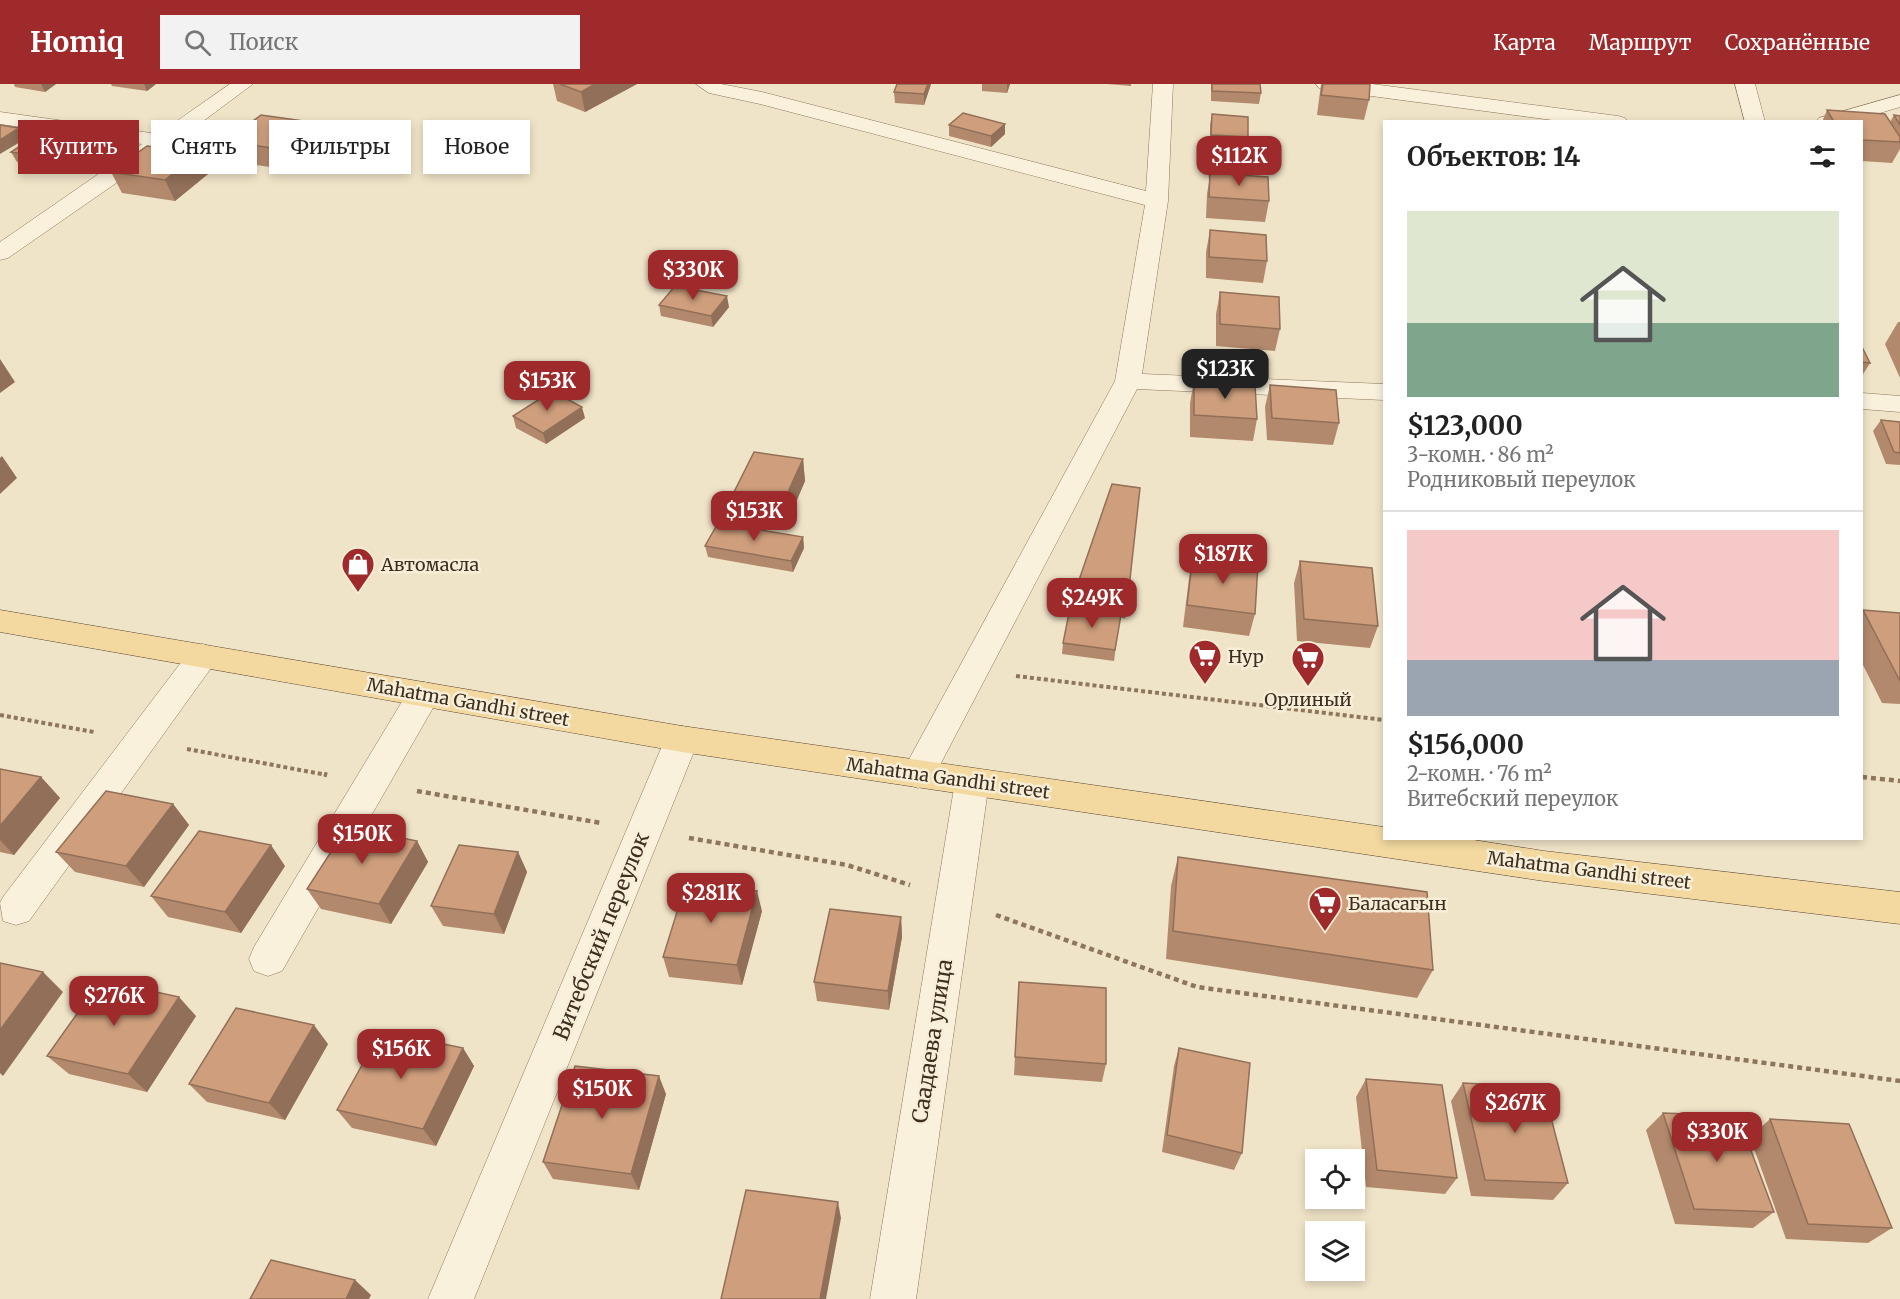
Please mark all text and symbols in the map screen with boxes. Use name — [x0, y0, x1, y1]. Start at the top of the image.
search box — [160, 15, 580, 69]
text: Homiq — [30, 24, 124, 60]
icon: search — [181, 26, 214, 59]
text: Поиск — [229, 28, 298, 56]
text: Карта — [1493, 29, 1556, 56]
text: Маршрут — [1589, 29, 1692, 56]
text: Сохранённые — [1725, 29, 1870, 56]
chip: Купить — [18, 120, 139, 174]
chip: Снять — [151, 120, 257, 174]
chip: Фильтры — [269, 120, 411, 174]
chip: Новое — [423, 120, 530, 174]
pin: $112K — [1197, 136, 1281, 187]
text: Объектов: 14 — [1407, 140, 1580, 173]
icon: filters — [1806, 140, 1839, 173]
text: $112K — [1211, 143, 1267, 168]
pin: $330K — [651, 250, 735, 301]
icon: home — [1569, 250, 1677, 358]
text: $330K — [662, 257, 724, 282]
pin: $123K — [1183, 349, 1267, 400]
text: $123K — [1196, 356, 1254, 381]
pin: $153K — [505, 361, 589, 412]
text: $153K — [518, 368, 576, 393]
text: $123,000 — [1407, 409, 1523, 442]
text: 3-комн. · 86 m² — [1407, 442, 1554, 467]
text: Родниковый переулок — [1407, 467, 1636, 492]
pin: $153K — [712, 491, 796, 542]
text: $153K — [725, 498, 783, 523]
pin: $187K — [1181, 534, 1265, 585]
text: $187K — [1193, 541, 1253, 566]
shop icon: Автомасла — [340, 546, 376, 593]
place label: Автомасла — [380, 553, 479, 576]
icon: home — [1569, 569, 1677, 677]
pin: $249K — [1050, 578, 1134, 629]
text: $249K — [1061, 585, 1123, 610]
supermarket icon: Нур — [1187, 638, 1223, 685]
supermarket icon: Орлиный — [1290, 640, 1326, 687]
place label: Нур — [1228, 645, 1264, 668]
street label: Mahatma Gandhi street — [365, 673, 571, 731]
place label: Орлиный — [1264, 688, 1352, 711]
text: $156,000 — [1407, 728, 1524, 761]
street label: Mahatma Gandhi street — [845, 752, 1051, 804]
text: 2-комн. · 76 m² — [1407, 761, 1552, 786]
text: Витебский переулок — [1407, 786, 1618, 811]
pin: $150K — [320, 814, 404, 865]
text: $150K — [332, 821, 392, 846]
street label: Витебский переулок — [547, 828, 655, 1044]
street label: Mahatma Gandhi street — [1486, 846, 1692, 894]
pin: $281K — [669, 873, 753, 924]
text: $281K — [681, 880, 741, 905]
supermarket icon: Баласагын — [1307, 885, 1343, 932]
place label: Баласагын — [1348, 892, 1447, 915]
street label: Саадаева улица — [906, 957, 958, 1125]
pin: $276K — [72, 976, 156, 1027]
text: $276K — [83, 983, 145, 1008]
pin: $156K — [359, 1029, 443, 1080]
text: $156K — [371, 1036, 431, 1061]
pin: $150K — [560, 1069, 644, 1120]
text: $150K — [572, 1076, 632, 1101]
pin: $267K — [1473, 1083, 1557, 1134]
text: $267K — [1484, 1090, 1546, 1115]
pin: $330K — [1675, 1112, 1759, 1163]
text: $330K — [1686, 1119, 1748, 1144]
map controls — [1305, 1149, 1365, 1281]
button: locate — [1305, 1149, 1365, 1209]
button: layers — [1305, 1221, 1365, 1281]

